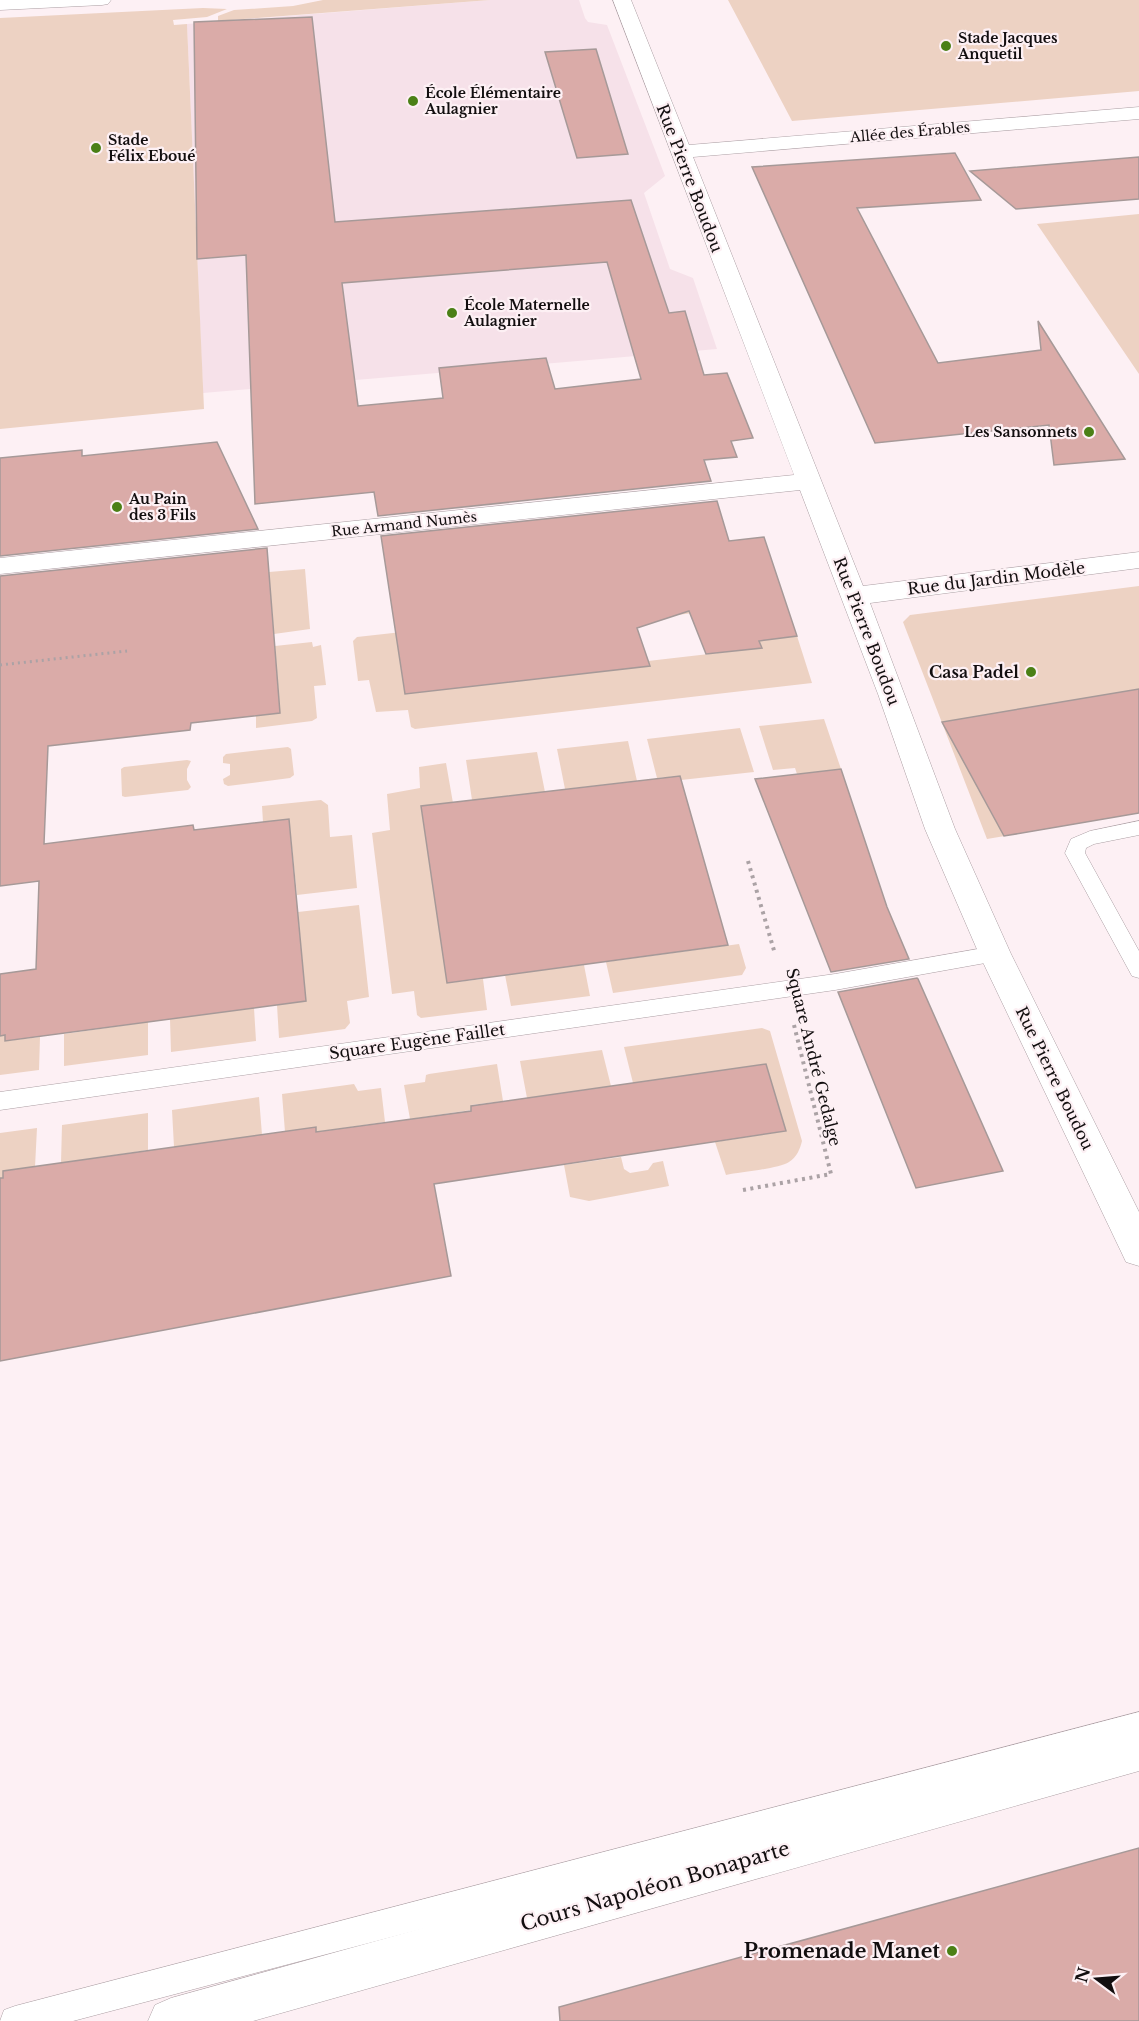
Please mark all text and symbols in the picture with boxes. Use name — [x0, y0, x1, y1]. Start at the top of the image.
place label: Stade Jacques Anquetil — [957, 29, 1058, 63]
marker: Stade Jacques Anquetil — [939, 39, 953, 53]
place label: École Élémentaire Aulagnier — [424, 84, 561, 118]
marker: École Élémentaire Aulagnier — [406, 94, 420, 108]
street label: Rue Pierre Boudou — [653, 101, 728, 255]
street label: Allée des Érables — [848, 118, 971, 146]
place label: Stade Félix Eboué — [108, 131, 195, 165]
marker: Stade Félix Eboué — [89, 141, 103, 155]
place label: École Maternelle Aulagnier — [463, 296, 590, 330]
marker: École Maternelle Aulagnier — [445, 306, 459, 320]
place label: Les Sansonnets — [964, 423, 1077, 441]
marker: Les Sansonnets — [1082, 425, 1096, 439]
place label: Au Pain des 3 Fils — [128, 490, 196, 524]
marker: Au Pain des 3 Fils — [110, 500, 124, 514]
street label: Rue Armand Numès — [330, 507, 478, 541]
street label: Rue Pierre Boudou — [830, 554, 905, 708]
street label: Rue du Jardin Modèle — [906, 557, 1086, 599]
place label: Casa Padel — [929, 662, 1019, 682]
marker: Casa Padel — [1024, 665, 1038, 679]
street label: Square André Gedalge — [782, 966, 846, 1148]
street label: Rue Pierre Boudou — [1012, 1003, 1099, 1153]
street label: Square Eugène Faillet — [328, 1019, 506, 1063]
street label: Cours Napoléon Bonaparte — [518, 1836, 792, 1936]
place label: Promenade Manet — [744, 1939, 940, 1963]
marker: Promenade Manet — [945, 1944, 959, 1958]
north arrow — [1067, 1949, 1127, 2009]
text: N — [1071, 1965, 1094, 1985]

